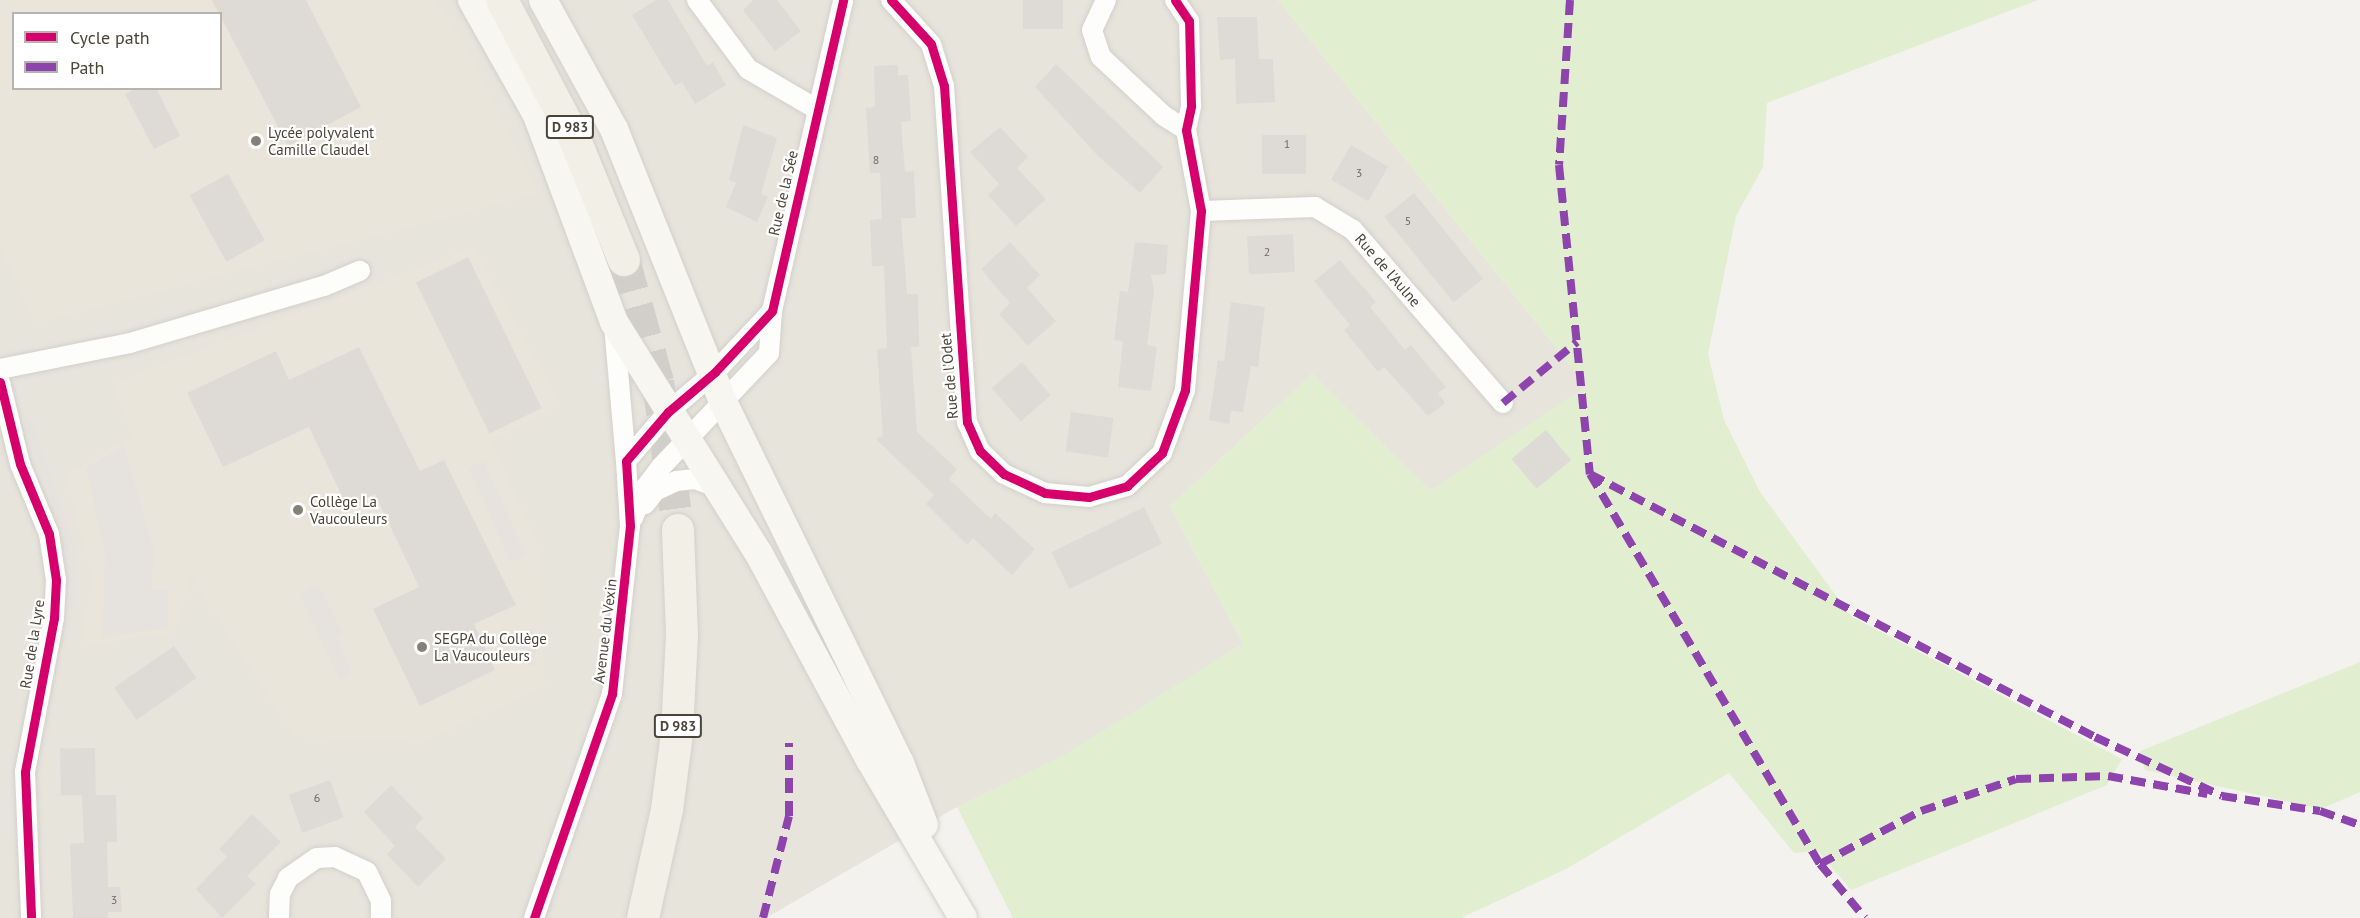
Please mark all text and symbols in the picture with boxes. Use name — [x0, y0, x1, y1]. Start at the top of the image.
legend — [12, 12, 222, 90]
text: Cycle path — [70, 26, 150, 49]
text: Path — [70, 56, 104, 79]
road number: D 983 — [544, 116, 596, 138]
place label: Lycée polyvalent Camille Claudel — [268, 123, 374, 158]
marker: Lycée polyvalent Camille Claudel — [249, 134, 263, 148]
house number: 1 — [1284, 137, 1290, 151]
street label: Rue de la Sée — [764, 149, 802, 237]
house number: 8 — [873, 153, 879, 167]
house number: 3 — [1356, 166, 1362, 180]
house number: 5 — [1405, 214, 1411, 228]
street label: Rue de l'Aulne — [1351, 230, 1425, 310]
house number: 2 — [1264, 245, 1270, 259]
street label: Rue de l'Odet — [936, 332, 962, 420]
place label: Collège La Vaucouleurs — [310, 492, 387, 527]
marker: Collège La Vaucouleurs — [291, 503, 305, 517]
street label: Avenue du Vexin — [590, 577, 620, 685]
street label: Rue de la Lyre — [16, 598, 48, 690]
place label: SEGPA du Collège La Vaucouleurs — [434, 629, 548, 664]
marker: SEGPA du Collège La Vaucouleurs — [415, 640, 429, 654]
road number: D 983 — [652, 715, 704, 737]
house number: 6 — [314, 791, 320, 805]
house number: 3 — [111, 893, 117, 907]

